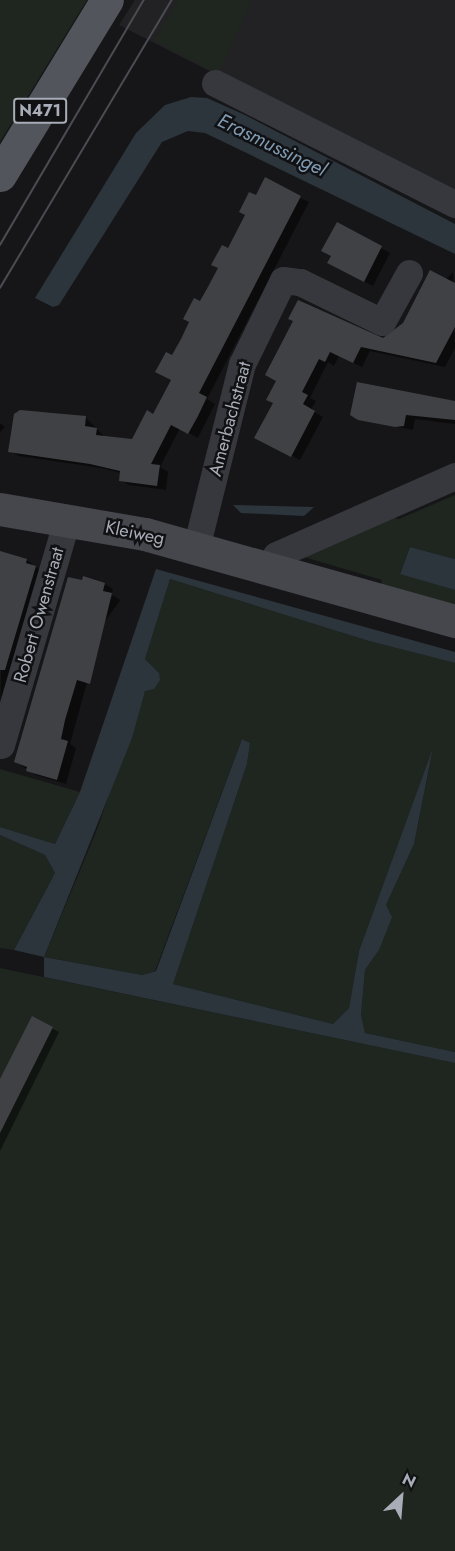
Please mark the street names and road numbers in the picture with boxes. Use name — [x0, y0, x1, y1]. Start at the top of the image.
road number: N471 — [13, 98, 67, 124]
street label: Amerbachstraat — [204, 359, 256, 479]
street label: Kleiweg — [104, 516, 166, 550]
street label: Robert Owenstraat — [9, 545, 69, 685]

